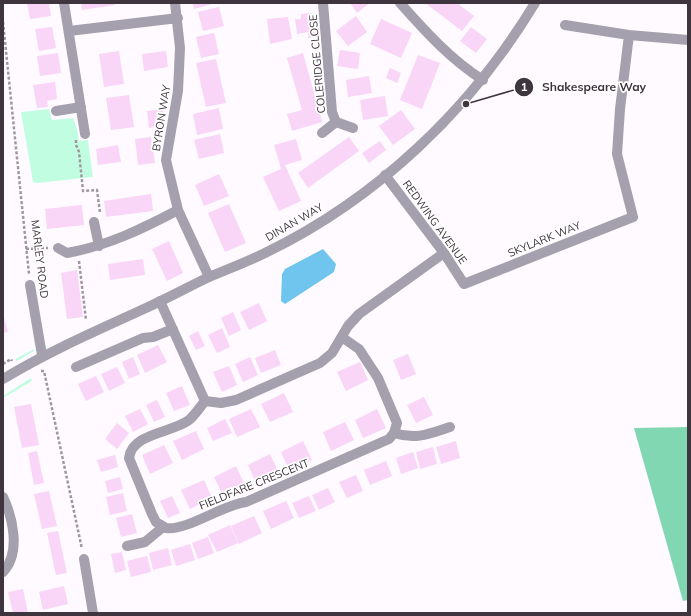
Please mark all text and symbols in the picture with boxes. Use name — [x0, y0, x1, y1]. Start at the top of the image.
street label: COLERIDGE CLOSE — [306, 14, 328, 114]
callout: Shakespeare Way — [514, 75, 654, 99]
text: 1 — [520, 79, 528, 94]
text: Shakespeare Way — [542, 79, 647, 94]
street label: BYRON WAY — [149, 84, 173, 152]
street label: REDWING AVENUE — [400, 177, 470, 267]
street label: DINAN WAY — [263, 200, 326, 244]
street label: SKYLARK WAY — [506, 218, 583, 260]
street label: MARLEY ROAD — [28, 219, 52, 299]
street label: FIELDFARE CRESCENT — [197, 455, 311, 512]

